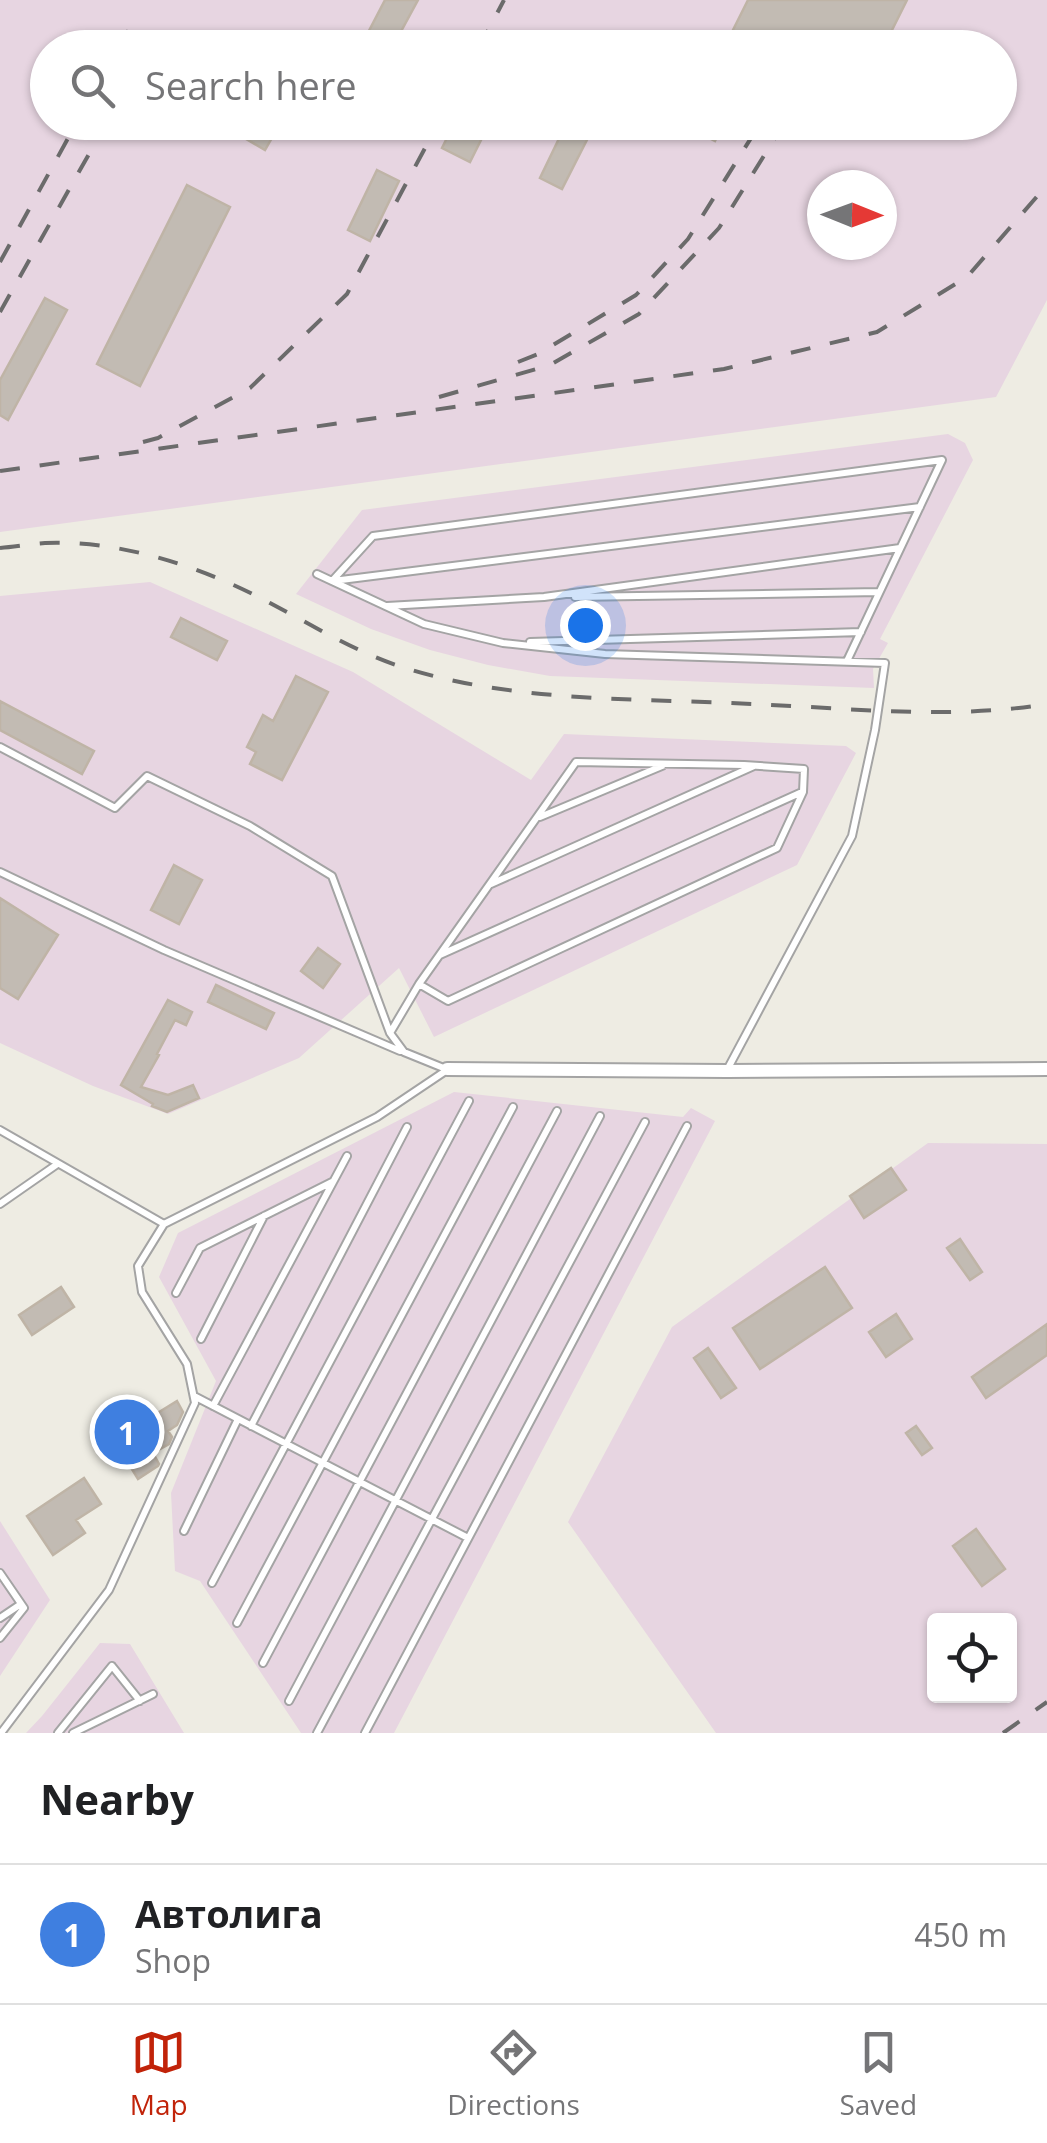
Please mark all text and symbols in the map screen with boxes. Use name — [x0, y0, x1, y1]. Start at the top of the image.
search box — [30, 30, 1017, 140]
icon: search — [65, 58, 120, 113]
text: Search here — [145, 59, 357, 111]
north arrow — [807, 170, 897, 260]
your location — [560, 600, 611, 651]
pin: 1 — [94, 1394, 160, 1470]
map controls — [927, 1613, 1017, 1703]
button: locate — [927, 1613, 1017, 1703]
text: Nearby — [40, 1770, 194, 1827]
text: Автолига — [135, 1887, 323, 1939]
text: 1 — [63, 1913, 82, 1956]
text: 450 m — [914, 1913, 1007, 1956]
text: Shop — [135, 1939, 211, 1982]
tab: Map — [130, 2025, 188, 2123]
tab: Directions — [447, 2025, 580, 2123]
tab: Saved — [839, 2025, 917, 2123]

